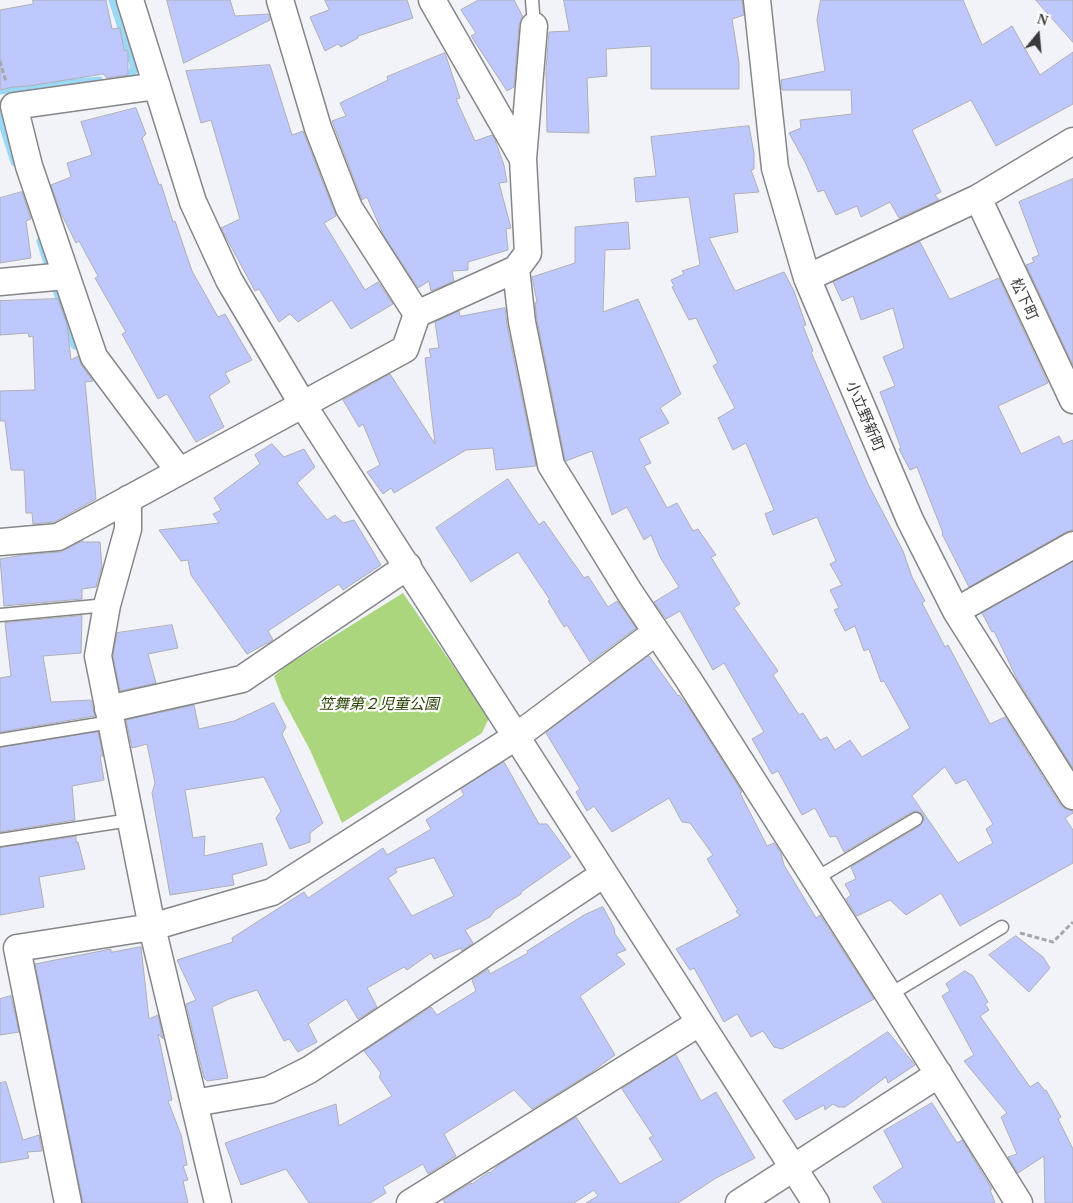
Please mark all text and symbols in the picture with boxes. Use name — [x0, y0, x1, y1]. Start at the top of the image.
north arrow — [1013, 10, 1063, 60]
text: N — [1035, 12, 1050, 29]
street label: 松下町 — [1007, 275, 1043, 323]
street label: 小立野新町 — [843, 378, 889, 454]
park label: 笠舞第２児童公園 — [319, 694, 439, 712]

